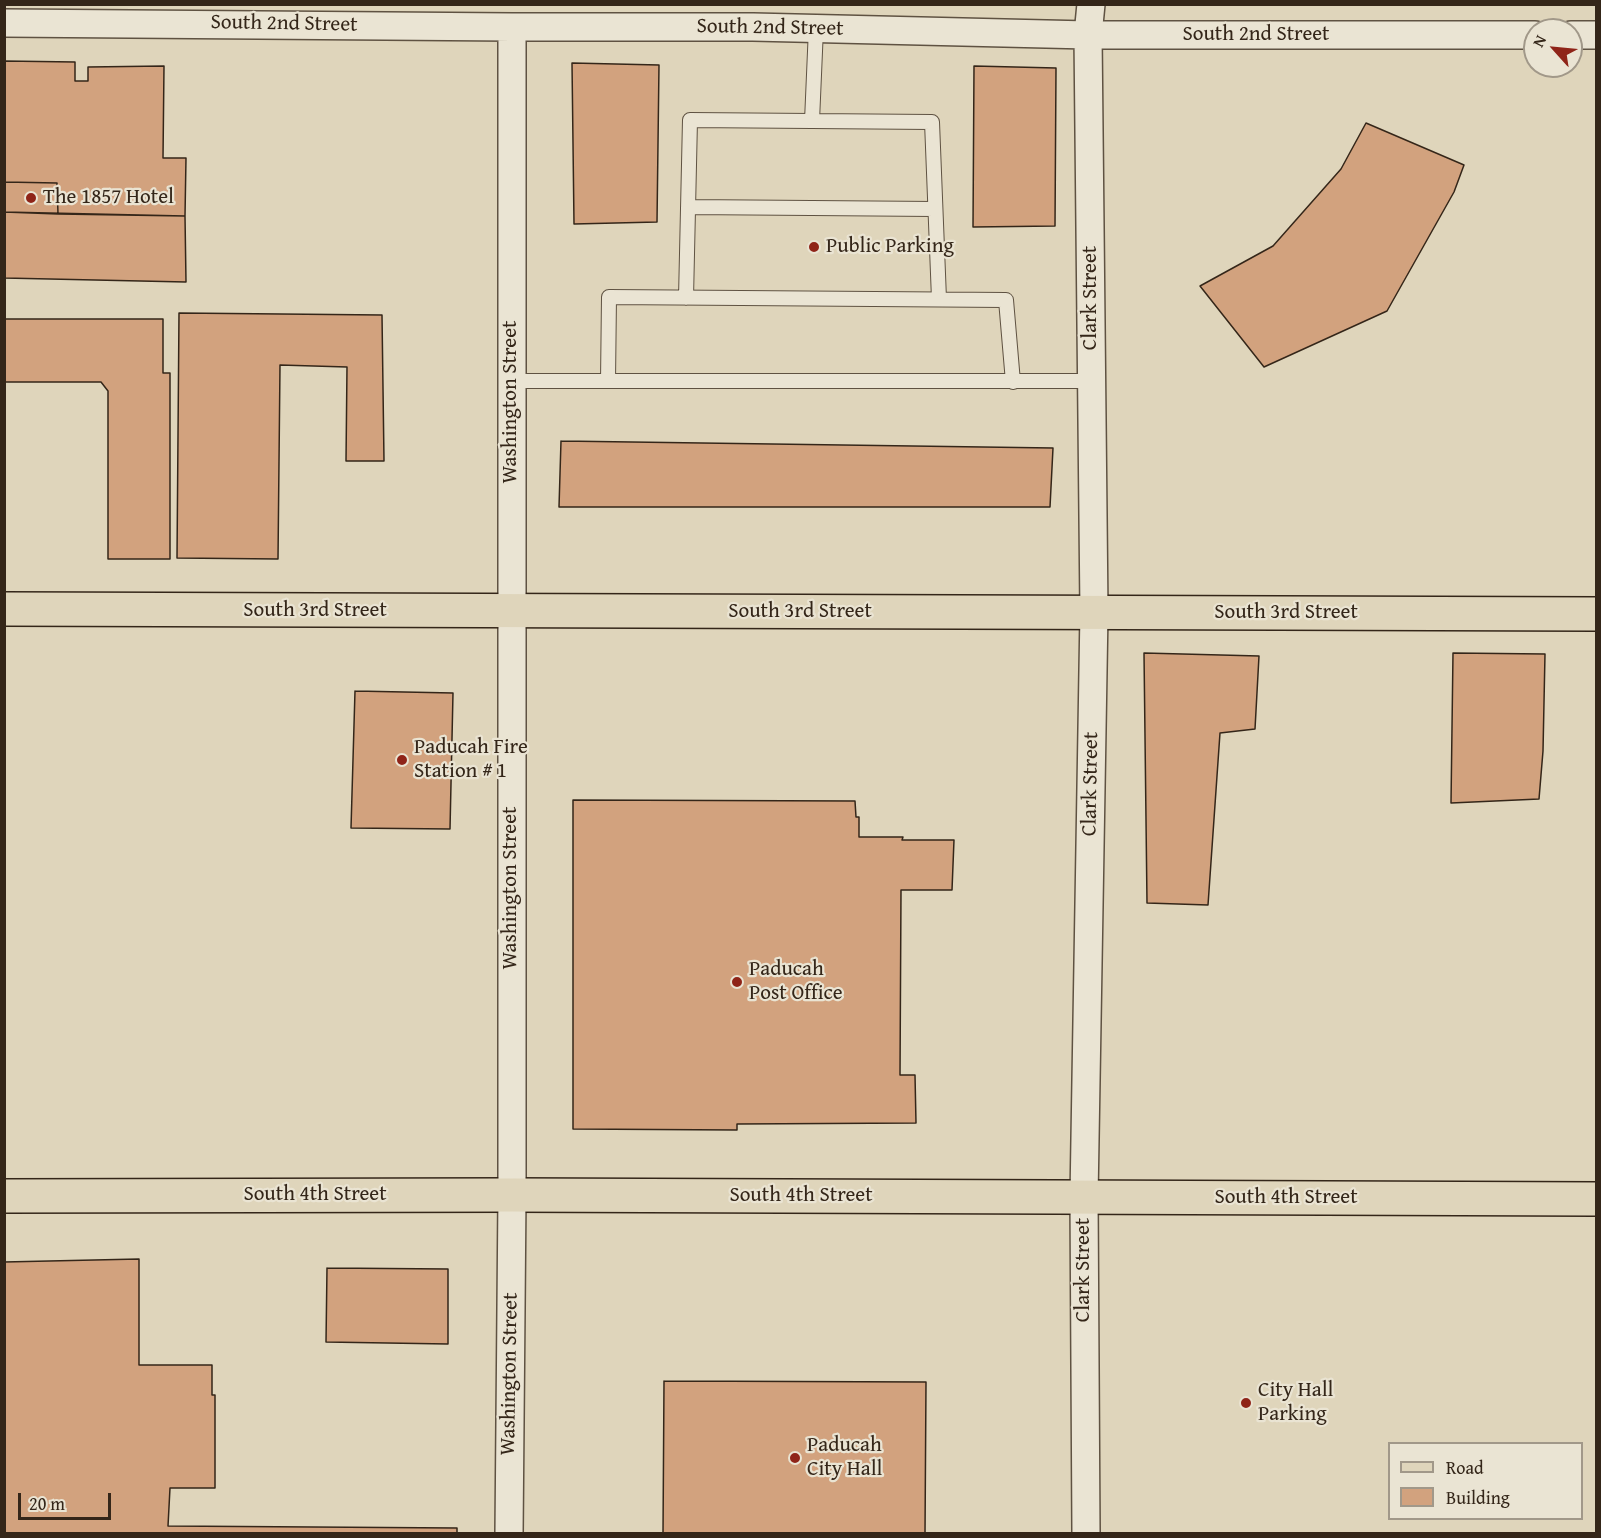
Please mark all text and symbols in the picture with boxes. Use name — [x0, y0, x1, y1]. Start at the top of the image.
street label: South 2nd Street — [210, 10, 358, 38]
street label: South 2nd Street — [696, 14, 844, 42]
north arrow — [1523, 18, 1583, 78]
street label: South 2nd Street — [1182, 22, 1330, 48]
text: N — [1526, 31, 1552, 51]
place label: The 1857 Hotel — [43, 185, 174, 211]
marker: The 1857 Hotel — [24, 191, 38, 205]
place label: Public Parking — [826, 234, 954, 260]
marker: Public Parking — [807, 240, 821, 254]
street label: Clark Street — [1078, 246, 1104, 350]
street label: Washington Street — [498, 321, 524, 483]
street label: South 3rd Street — [243, 598, 387, 624]
street label: South 3rd Street — [728, 599, 872, 625]
street label: South 3rd Street — [1214, 600, 1358, 626]
street label: Clark Street — [1077, 732, 1105, 836]
place label: Paducah Fire Station # 1 — [414, 735, 528, 785]
marker: Paducah Fire Station # 1 — [395, 753, 409, 767]
street label: Washington Street — [498, 807, 524, 969]
place label: Paducah Post Office — [749, 957, 843, 1007]
marker: Paducah Post Office — [730, 975, 744, 989]
street label: South 4th Street — [243, 1182, 387, 1208]
street label: South 4th Street — [729, 1183, 873, 1209]
street label: South 4th Street — [1214, 1185, 1358, 1211]
street label: Clark Street — [1071, 1218, 1097, 1322]
street label: Washington Street — [496, 1292, 524, 1456]
place label: City Hall Parking — [1258, 1378, 1333, 1428]
marker: City Hall Parking — [1239, 1396, 1253, 1410]
place label: Paducah City Hall — [807, 1433, 882, 1483]
legend — [1388, 1442, 1583, 1520]
marker: Paducah City Hall — [788, 1451, 802, 1465]
text: Road — [1446, 1454, 1484, 1481]
scale bar — [21, 1481, 114, 1519]
text: Building — [1446, 1484, 1510, 1511]
text: 20 m — [29, 1490, 65, 1517]

